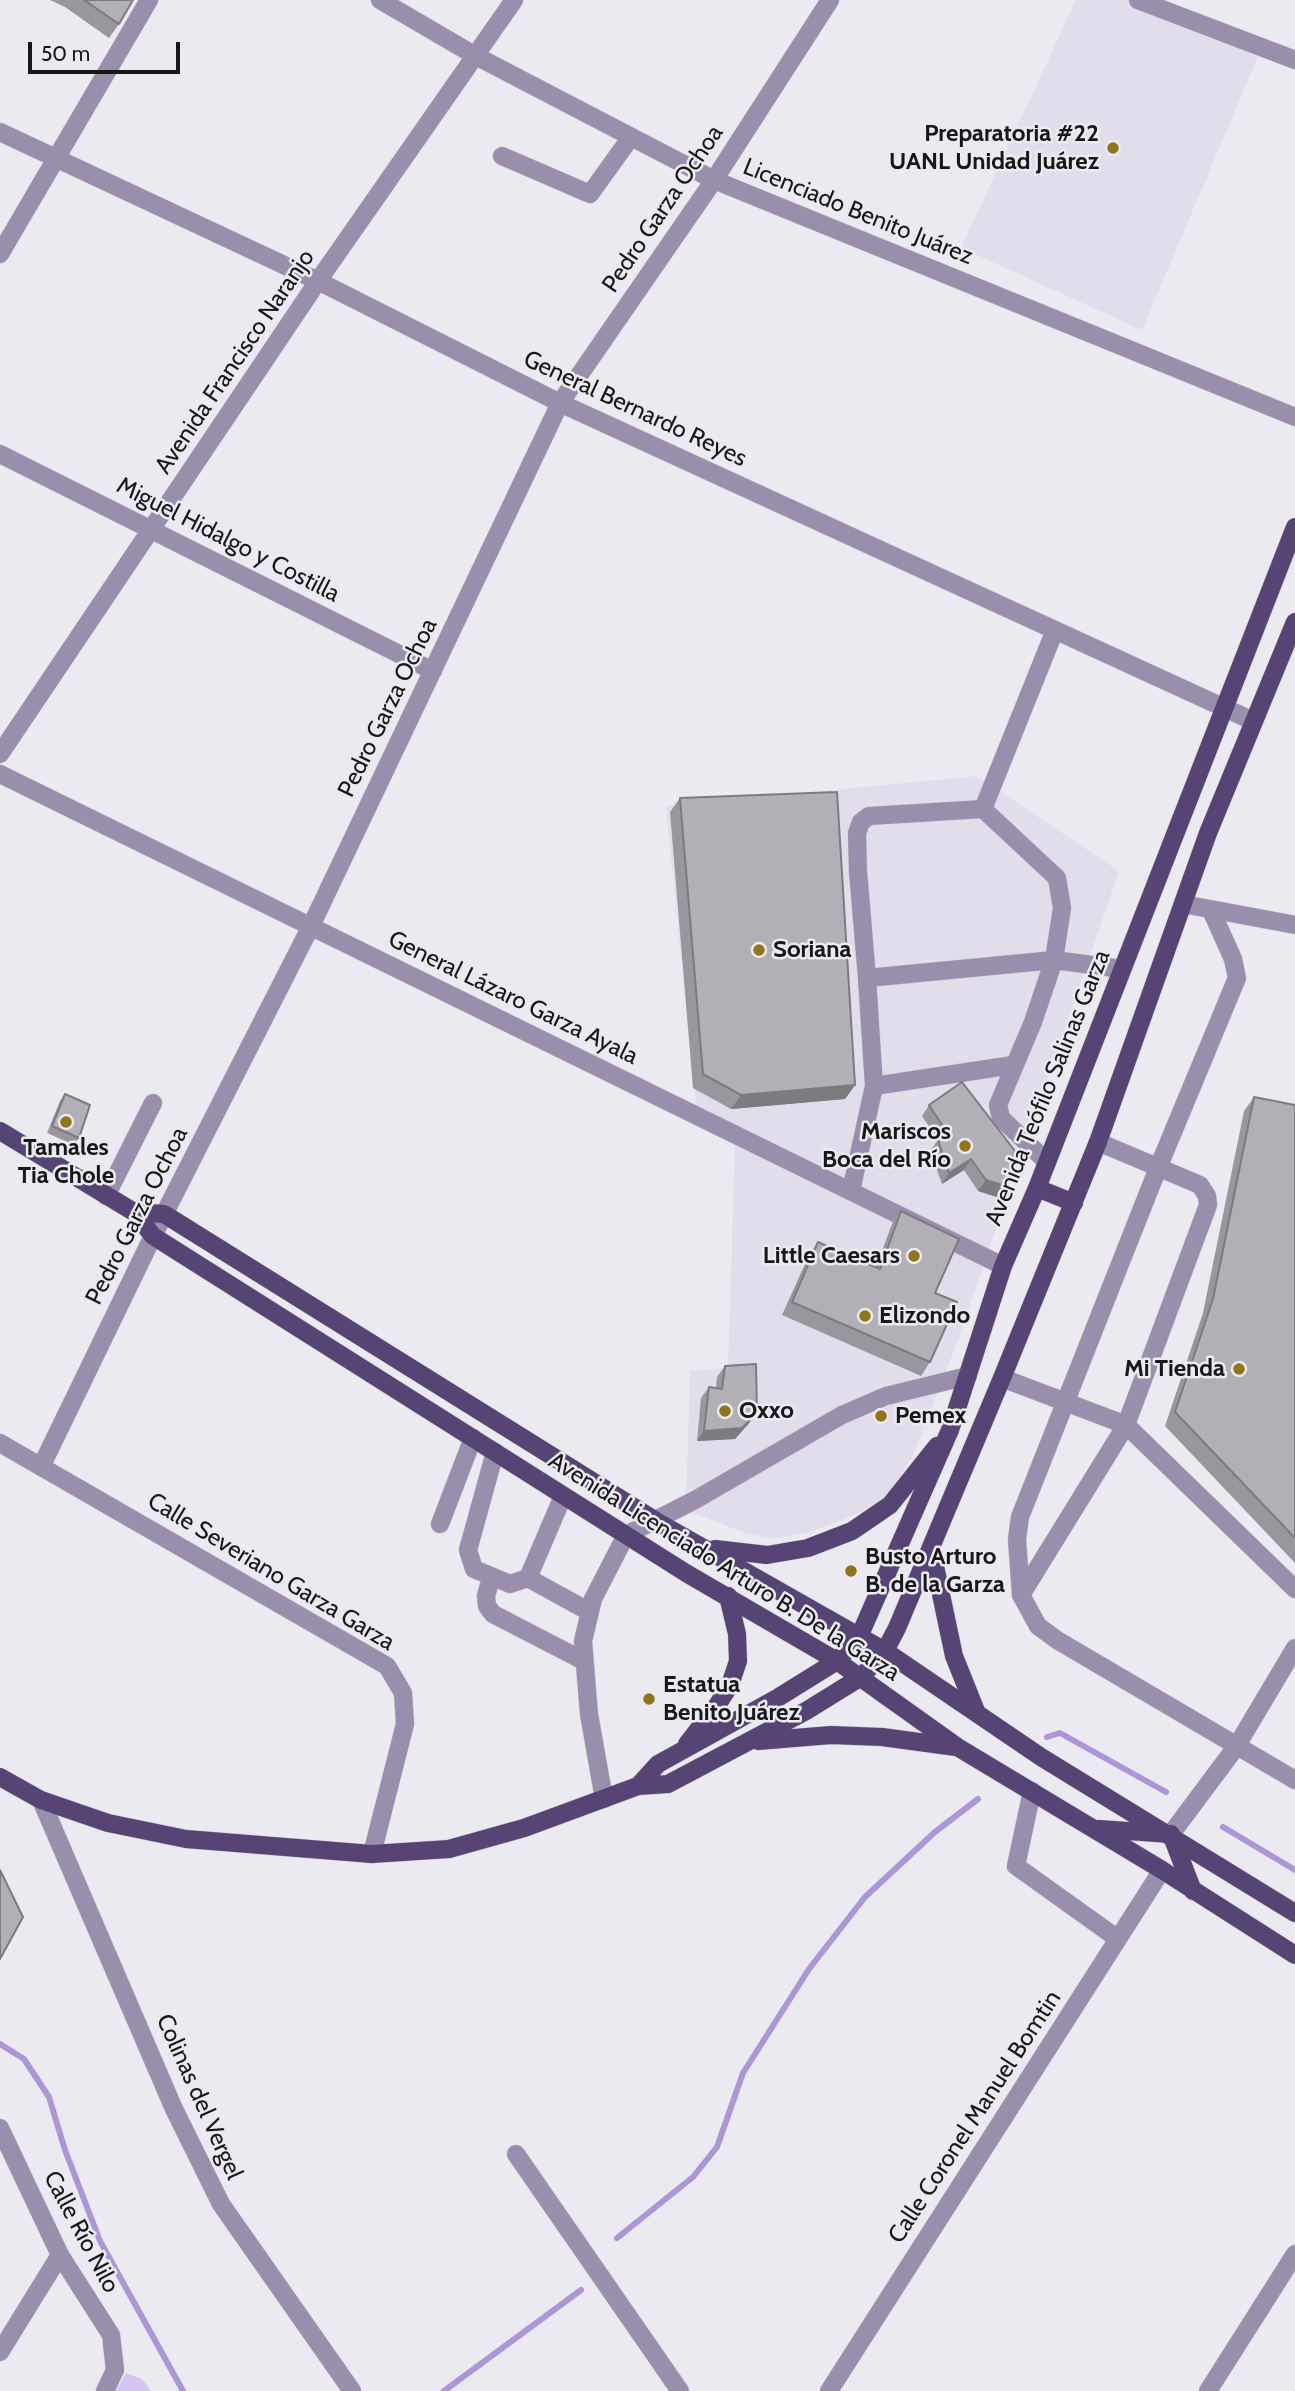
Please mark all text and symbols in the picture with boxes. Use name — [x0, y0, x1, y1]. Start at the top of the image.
scale bar — [32, 28, 184, 72]
text: 50 m — [41, 41, 90, 66]
street label: Pedro Garza Ochoa — [596, 120, 730, 298]
place label: Preparatoria #22 UANL Unidad Juárez — [889, 120, 1099, 176]
marker: Preparatoria #22 UANL Unidad Juárez — [1105, 140, 1121, 156]
street label: Licenciado Benito Juárez — [739, 153, 977, 271]
street label: Avenida Francisco Naranjo — [149, 244, 321, 480]
street label: General Bernardo Reyes — [519, 345, 751, 473]
street label: Miguel Hidalgo y Costilla — [112, 471, 344, 609]
street label: Pedro Garza Ochoa — [332, 614, 444, 802]
street label: General Lázaro Garza Ayala — [383, 925, 643, 1071]
place label: Soriana — [773, 936, 851, 964]
marker: Soriana — [751, 942, 767, 958]
street label: Avenida Teófilo Salinas Garza — [979, 946, 1117, 1230]
marker: Tamales Tia Chole — [58, 1114, 74, 1130]
place label: Mariscos Boca del Río — [822, 1118, 951, 1174]
street label: Pedro Garza Ochoa — [80, 1122, 194, 1310]
place label: Tamales Tia Chole — [18, 1134, 114, 1190]
marker: Mariscos Boca del Río — [957, 1138, 973, 1154]
place label: Little Caesars — [763, 1242, 900, 1270]
marker: Little Caesars — [906, 1248, 922, 1264]
place label: Elizondo — [879, 1302, 970, 1330]
marker: Elizondo — [857, 1308, 873, 1324]
place label: Mi Tienda — [1124, 1355, 1225, 1383]
marker: Mi Tienda — [1231, 1361, 1247, 1377]
place label: Oxxo — [739, 1397, 794, 1425]
place label: Pemex — [895, 1402, 966, 1430]
marker: Oxxo — [717, 1403, 733, 1419]
marker: Pemex — [873, 1408, 889, 1424]
street label: Avenida Licenciado Arturo B. De la Garza — [543, 1446, 905, 1688]
street label: Calle Severiano Garza Garza — [142, 1487, 400, 1657]
place label: Busto Arturo B. de la Garza — [865, 1543, 1005, 1599]
marker: Busto Arturo B. de la Garza — [843, 1563, 859, 1579]
place label: Estatua Benito Juárez — [663, 1671, 800, 1727]
marker: Estatua Benito Juárez — [641, 1691, 657, 1707]
street label: Calle Coronel Manuel Bomtin — [883, 1985, 1067, 2249]
street label: Colinas del Vergel — [150, 2010, 248, 2184]
street label: Calle Río Nilo — [37, 2166, 125, 2298]

